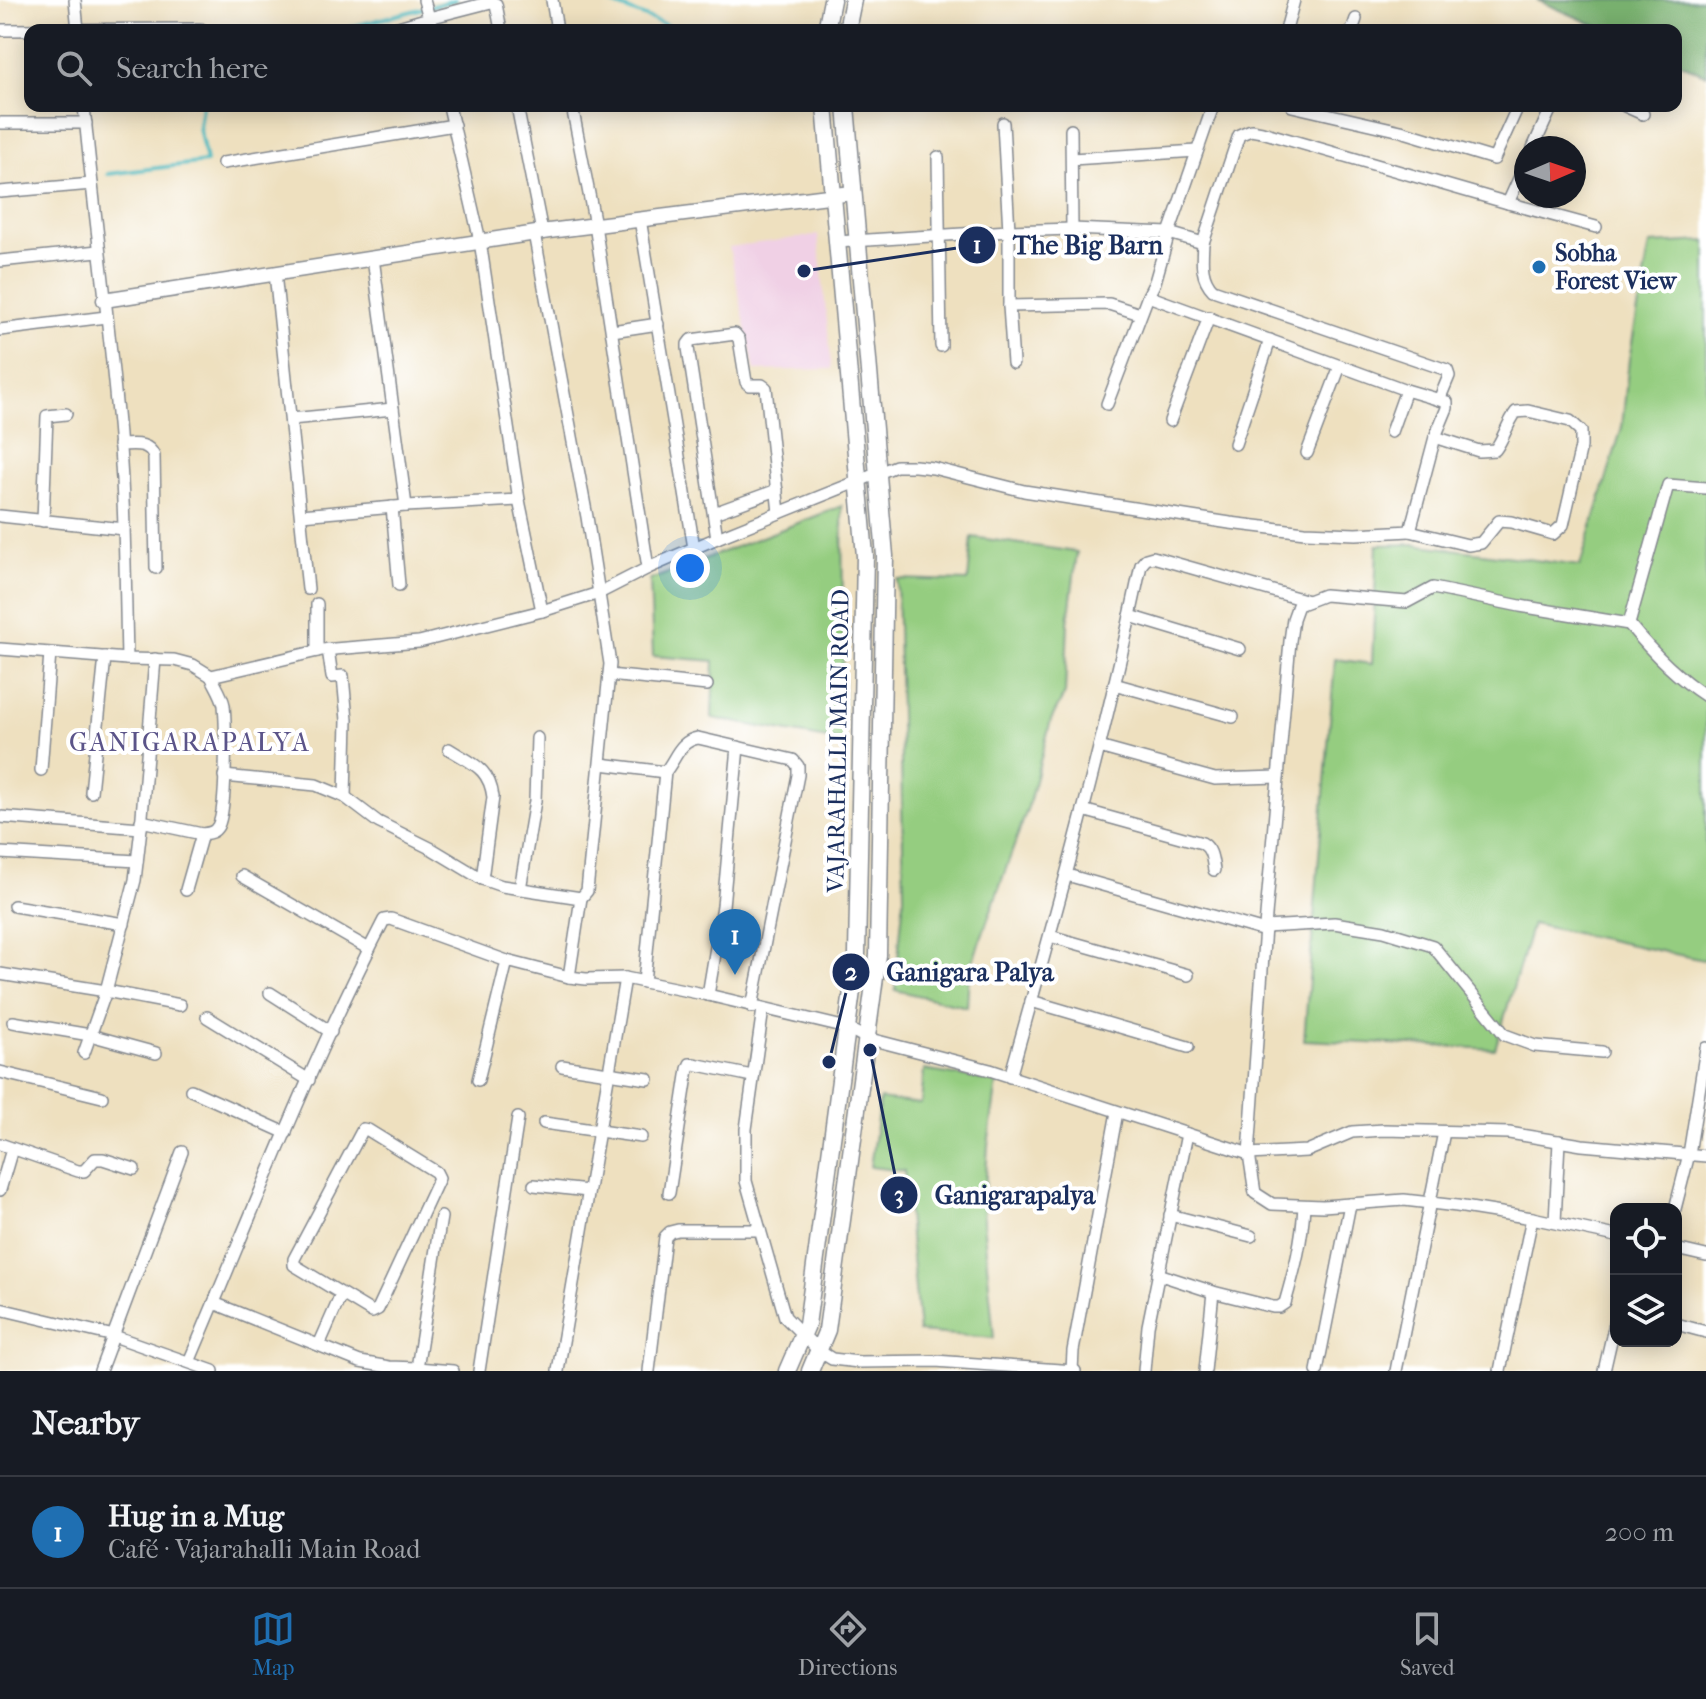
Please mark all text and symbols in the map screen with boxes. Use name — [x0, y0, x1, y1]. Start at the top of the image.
search box — [24, 24, 1682, 112]
icon: search — [52, 46, 96, 90]
text: Search here — [116, 51, 268, 86]
north arrow — [1514, 136, 1586, 208]
callout: The Big Barn — [957, 220, 1179, 270]
text: The Big Barn — [1012, 230, 1164, 261]
text: 1 — [973, 231, 981, 259]
place label: Sobha Forest View — [1554, 239, 1677, 295]
marker: Sobha Forest View — [1530, 258, 1548, 276]
your location — [670, 548, 710, 588]
street label: VAJARAHALLI MAIN ROAD — [821, 589, 855, 894]
district label: GANIGARAPALYA — [69, 727, 311, 758]
pin: 1 — [709, 909, 761, 975]
callout: Ganigara Palya — [831, 947, 1070, 997]
text: Ganigara Palya — [886, 957, 1055, 988]
text: 2 — [845, 958, 857, 986]
callout: Ganigarapalya — [879, 1170, 1111, 1220]
text: Ganigarapalya — [935, 1180, 1096, 1211]
text: 3 — [894, 1181, 904, 1209]
map controls — [1610, 1203, 1682, 1347]
button: locate — [1610, 1203, 1682, 1275]
button: layers — [1610, 1275, 1682, 1347]
text: Nearby — [32, 1403, 139, 1443]
text: Hug in a Mug — [108, 1499, 284, 1534]
text: 1 — [53, 1517, 63, 1548]
text: 200 m — [1605, 1517, 1674, 1548]
text: Café · Vajarahalli Main Road — [108, 1534, 420, 1565]
tab: Map — [251, 1607, 295, 1681]
tab: Directions — [798, 1607, 897, 1681]
tab: Saved — [1400, 1607, 1455, 1681]

